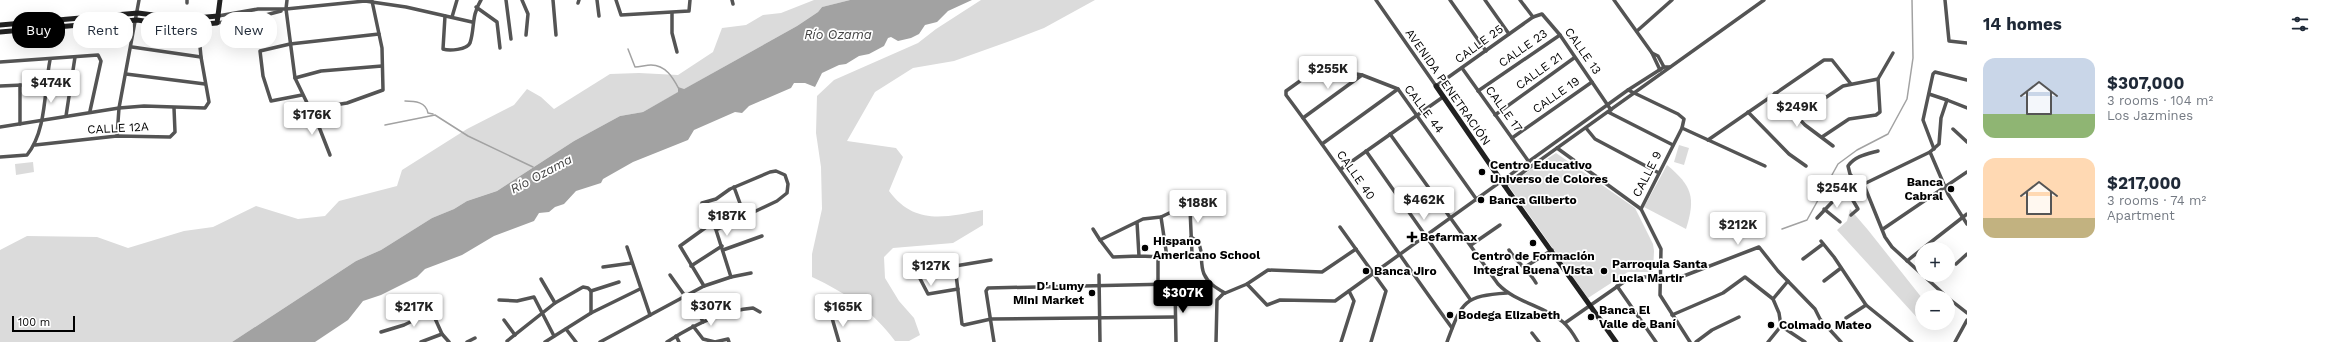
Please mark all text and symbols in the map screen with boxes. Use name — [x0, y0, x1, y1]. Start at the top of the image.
chip: Buy — [12, 12, 65, 48]
chip: Rent — [73, 12, 133, 48]
chip: Filters — [141, 12, 212, 48]
chip: New — [220, 12, 277, 48]
icon: filters — [2289, 13, 2311, 35]
text: 14 homes — [1983, 14, 2062, 34]
street label: CALLE 25 — [1452, 22, 1506, 66]
street label: CALLE 13 — [1562, 25, 1604, 77]
street label: AVENIDA PENETRACIÓN — [1402, 26, 1494, 148]
street label: CALLE 23 — [1496, 26, 1550, 70]
water label: Río Ozama — [804, 27, 872, 42]
street label: CALLE 21 — [1513, 49, 1565, 93]
pin: $255K — [1300, 56, 1356, 90]
text: $255K — [1308, 61, 1348, 76]
pin: $474K — [23, 70, 79, 104]
text: $307,000 — [2107, 73, 2184, 93]
street label: CALLE 19 — [1530, 74, 1582, 116]
icon: home — [2015, 74, 2063, 122]
text: $474K — [31, 75, 71, 90]
street label: CALLE 44 — [1401, 82, 1447, 136]
street label: CALLE 17 — [1483, 83, 1526, 135]
text: 3 rooms · 104 m² — [2107, 93, 2213, 108]
pin: $249K — [1769, 94, 1825, 128]
text: $249K — [1776, 99, 1818, 114]
pin: $176K — [284, 102, 340, 136]
text: $176K — [293, 107, 331, 122]
text: Los Jazmines — [2107, 108, 2193, 123]
street label: CALLE 12A — [87, 119, 149, 137]
street label: CALLE 40 — [1334, 148, 1378, 202]
street label: CALLE 9 — [1629, 149, 1665, 199]
water label: Río Ozama — [508, 151, 574, 197]
place label: Centro Educativo Universo de Colores — [1490, 158, 1608, 186]
marker: Centro Educativo Universo de Colores — [1477, 167, 1487, 177]
text: $217,000 — [2107, 173, 2181, 193]
icon: home — [2015, 174, 2063, 222]
pin: $254K — [1809, 175, 1865, 209]
place label: Banca Cabral — [1904, 175, 1943, 203]
text: $254K — [1816, 180, 1858, 195]
marker: Banca Cabral — [1946, 184, 1956, 194]
pin: $462K — [1396, 187, 1452, 221]
pin: $188K — [1170, 190, 1226, 224]
text: $462K — [1403, 192, 1445, 207]
place label: Banca Gilberto — [1489, 193, 1577, 207]
text: 3 rooms · 74 m² — [2107, 193, 2206, 208]
text: $188K — [1178, 195, 1218, 210]
marker: Banca Gilberto — [1476, 195, 1486, 205]
pin: $187K — [699, 203, 755, 237]
text: $187K — [708, 208, 746, 223]
text: Apartment — [2107, 208, 2175, 223]
pin: $212K — [1710, 212, 1766, 246]
text: $212K — [1719, 217, 1757, 232]
place label: Befarmax — [1420, 230, 1477, 244]
marker: Befarmax — [1407, 232, 1417, 242]
place label: Hispano Americano School — [1153, 234, 1260, 262]
marker: Centro de Formación Integral Buena Vista — [1528, 238, 1538, 248]
map controls — [1915, 242, 1955, 330]
button: + — [1915, 242, 1955, 282]
marker: Hispano Americano School — [1140, 243, 1150, 253]
place label: Centro de Formación Integral Buena Vista — [1471, 249, 1595, 277]
pin: $127K — [903, 253, 959, 287]
place label: Parroquia Santa Lucia Martir — [1612, 257, 1708, 285]
text: $127K — [912, 258, 950, 273]
place label: Banca Jiro — [1374, 264, 1437, 278]
marker: Banca Jiro — [1361, 266, 1371, 276]
marker: Parroquia Santa Lucia Martir — [1599, 266, 1609, 276]
place label: D' Lumy Mini Market — [1013, 279, 1085, 307]
pin: $307K — [1155, 280, 1211, 314]
text: $307K — [1163, 285, 1204, 300]
marker: D' Lumy Mini Market — [1087, 288, 1097, 298]
button: − — [1915, 290, 1955, 330]
pin: $307K — [683, 293, 739, 327]
pin: $217K — [386, 294, 442, 328]
pin: $165K — [815, 294, 871, 328]
text: $307K — [691, 298, 732, 313]
text: $217K — [395, 299, 433, 314]
text: $165K — [824, 299, 862, 314]
place label: Banca El Valle de Baní — [1599, 303, 1676, 331]
place label: Bodega Elizabeth — [1458, 308, 1560, 322]
marker: Bodega Elizabeth — [1445, 310, 1455, 320]
marker: Banca El Valle de Baní — [1586, 312, 1596, 322]
scale bar — [12, 314, 75, 333]
text: 100 m — [18, 316, 50, 329]
place label: Colmado Mateo — [1779, 318, 1872, 332]
marker: Colmado Mateo — [1766, 320, 1776, 330]

